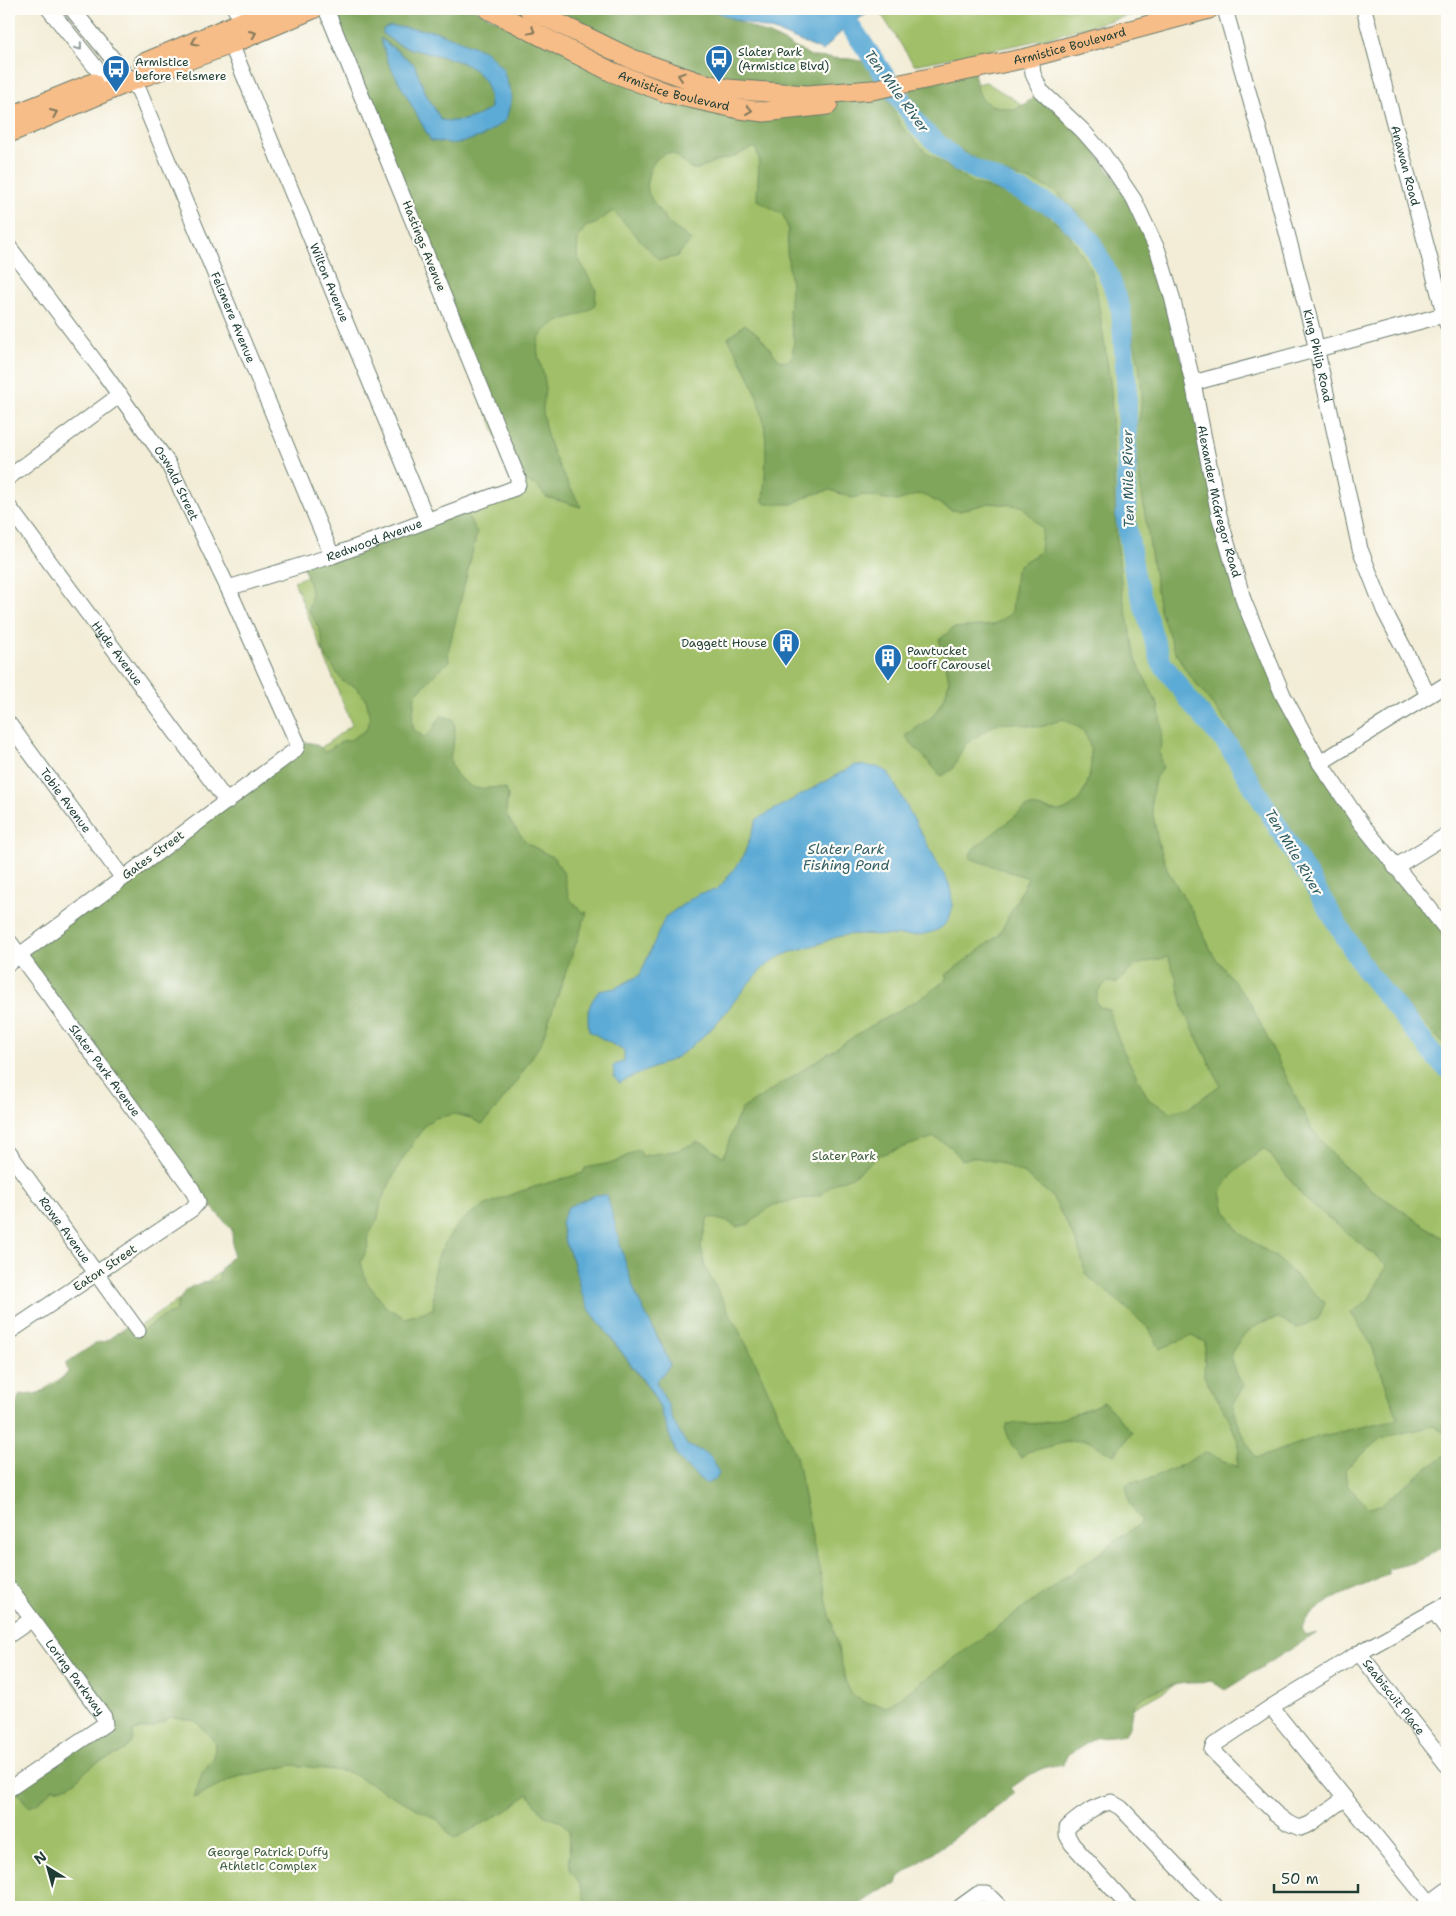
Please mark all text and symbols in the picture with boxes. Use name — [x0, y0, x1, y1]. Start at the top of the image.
street label: Armistice Boulevard — [1012, 24, 1128, 68]
one-way arrow — [527, 25, 536, 35]
one-way arrow — [248, 30, 257, 40]
one-way arrow — [191, 35, 200, 46]
one-way arrow — [74, 41, 83, 50]
bus stop icon: Slater Park (Armistice Blvd) — [704, 44, 734, 83]
place label: Slater Park (Armistice Blvd) — [738, 44, 829, 74]
water label: Ten Mile River — [861, 46, 933, 136]
bus stop icon: Armistice before Felsmere — [101, 54, 131, 93]
place label: Armistice before Felsmere — [135, 54, 227, 84]
street label: Armistice Boulevard — [616, 67, 731, 115]
one-way arrow — [677, 72, 686, 82]
one-way arrow — [745, 104, 753, 115]
one-way arrow — [49, 109, 58, 120]
street label: Anawan Road — [1387, 124, 1424, 208]
street label: Hastings Avenue — [398, 198, 450, 294]
street label: Wilton Avenue — [306, 241, 353, 325]
street label: Felsmere Avenue — [207, 269, 259, 366]
street label: King Philip Road — [1299, 308, 1336, 404]
street label: Alexander McGregor Road — [1193, 424, 1245, 580]
water label: Ten Mile River — [1118, 429, 1138, 528]
street label: Oswald Street — [150, 443, 202, 523]
street label: Redwood Avenue — [325, 515, 425, 565]
street label: Hyde Avenue — [88, 618, 146, 689]
building icon: Daggett House — [771, 628, 801, 667]
place label: Daggett House — [681, 635, 767, 651]
building icon: Pawtucket Looff Carousel — [873, 643, 903, 682]
place label: Pawtucket Looff Carousel — [907, 643, 991, 673]
street label: Tobie Avenue — [36, 765, 95, 836]
water label: Ten Mile River — [1261, 805, 1327, 899]
street label: Gates Street — [119, 827, 187, 883]
water label: Slater Park Fishing Pond — [803, 840, 889, 874]
street label: Slater Park Avenue — [65, 1021, 144, 1120]
park label: Slater Park — [812, 1148, 876, 1164]
street label: Rowe Avenue — [35, 1193, 94, 1267]
street label: Eaton Street — [70, 1241, 140, 1295]
street label: Loring Parkway — [41, 1636, 108, 1719]
street label: Seabiscuit Place — [1359, 1656, 1429, 1738]
north arrow — [22, 1844, 72, 1894]
park label: George Patrick Duffy Athletic Complex — [208, 1844, 329, 1874]
text: N — [30, 1847, 50, 1868]
scale bar — [1274, 1861, 1357, 1893]
text: 50 m — [1281, 1869, 1319, 1889]

